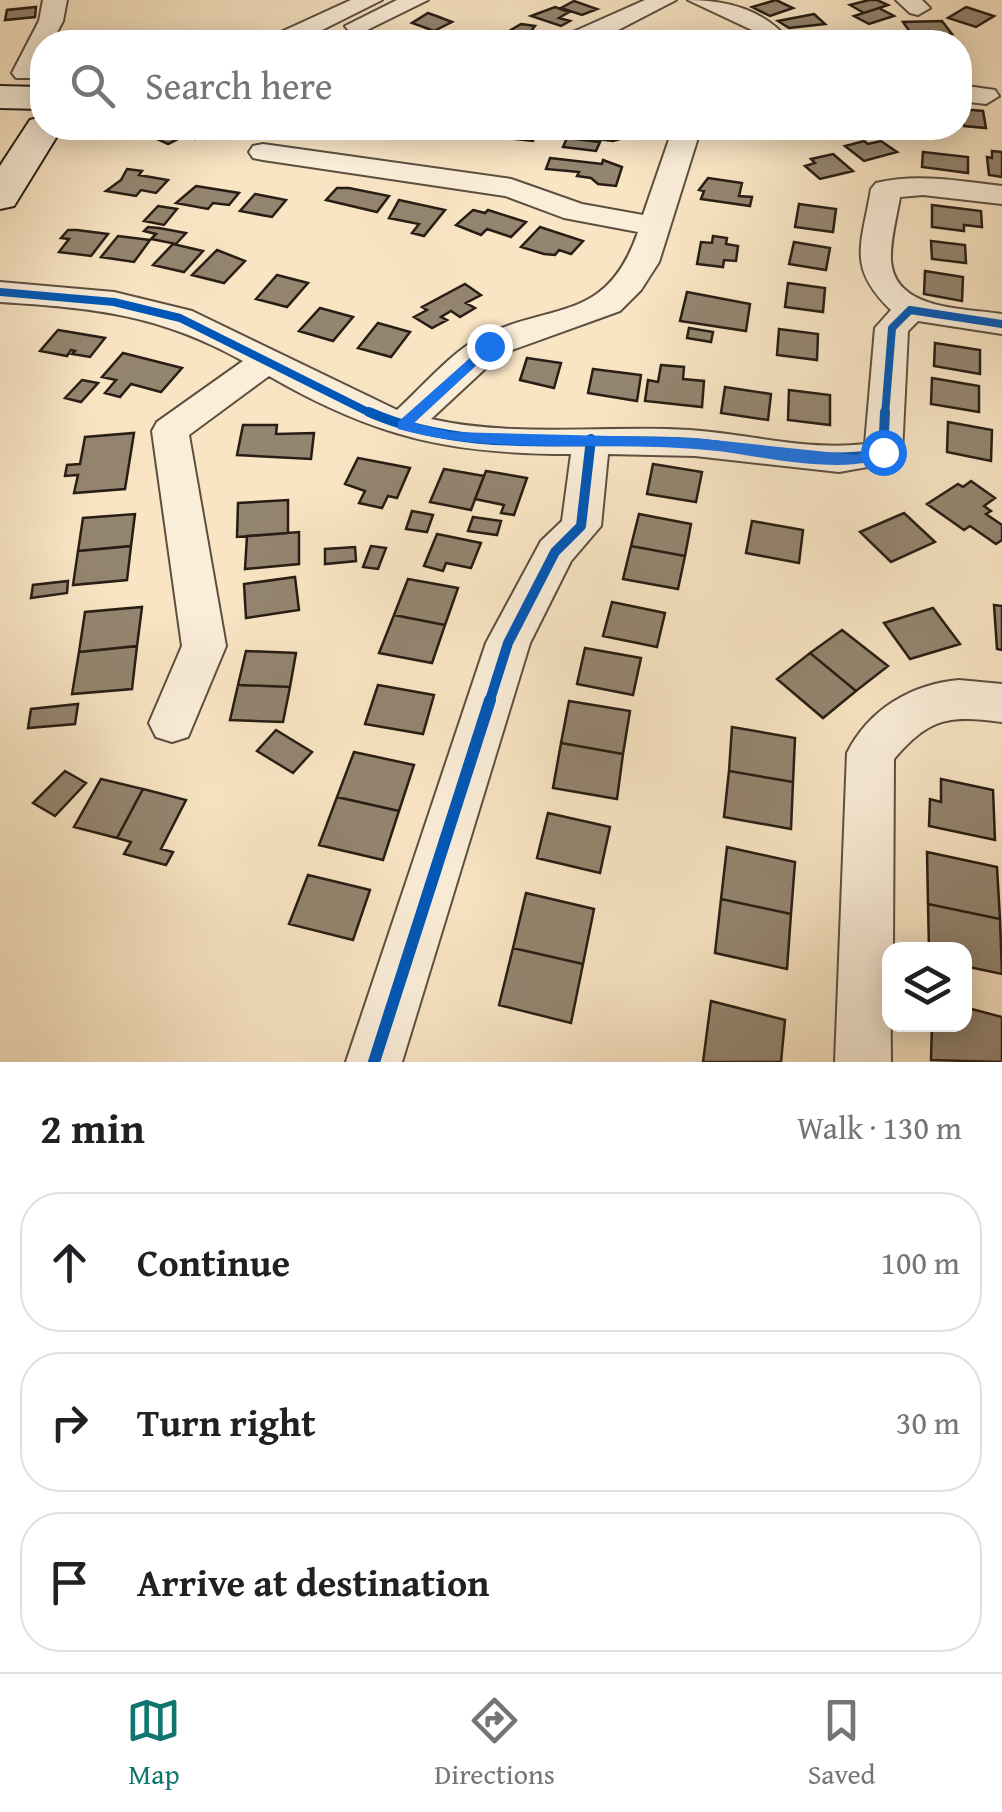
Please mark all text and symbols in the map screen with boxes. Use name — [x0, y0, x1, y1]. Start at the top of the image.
search box — [30, 30, 972, 140]
text: Search here — [145, 57, 333, 113]
icon: search — [65, 58, 120, 113]
route end — [467, 324, 513, 370]
route start — [861, 430, 907, 476]
map controls — [882, 942, 972, 1032]
button: layers — [882, 942, 972, 1032]
text: 2 min — [40, 1097, 145, 1158]
text: Walk · 130 m — [797, 1104, 962, 1151]
text: Continue — [137, 1234, 290, 1290]
icon: ahead — [42, 1235, 97, 1290]
text: 100 m — [881, 1239, 960, 1286]
text: Turn right — [137, 1394, 316, 1450]
icon: right — [42, 1395, 97, 1450]
text: 30 m — [896, 1399, 960, 1446]
text: Arrive at destination — [137, 1554, 490, 1610]
icon: arrive — [42, 1555, 97, 1610]
tab: Map — [126, 1693, 181, 1794]
tab: Directions — [434, 1693, 555, 1794]
tab: Saved — [808, 1693, 876, 1794]

